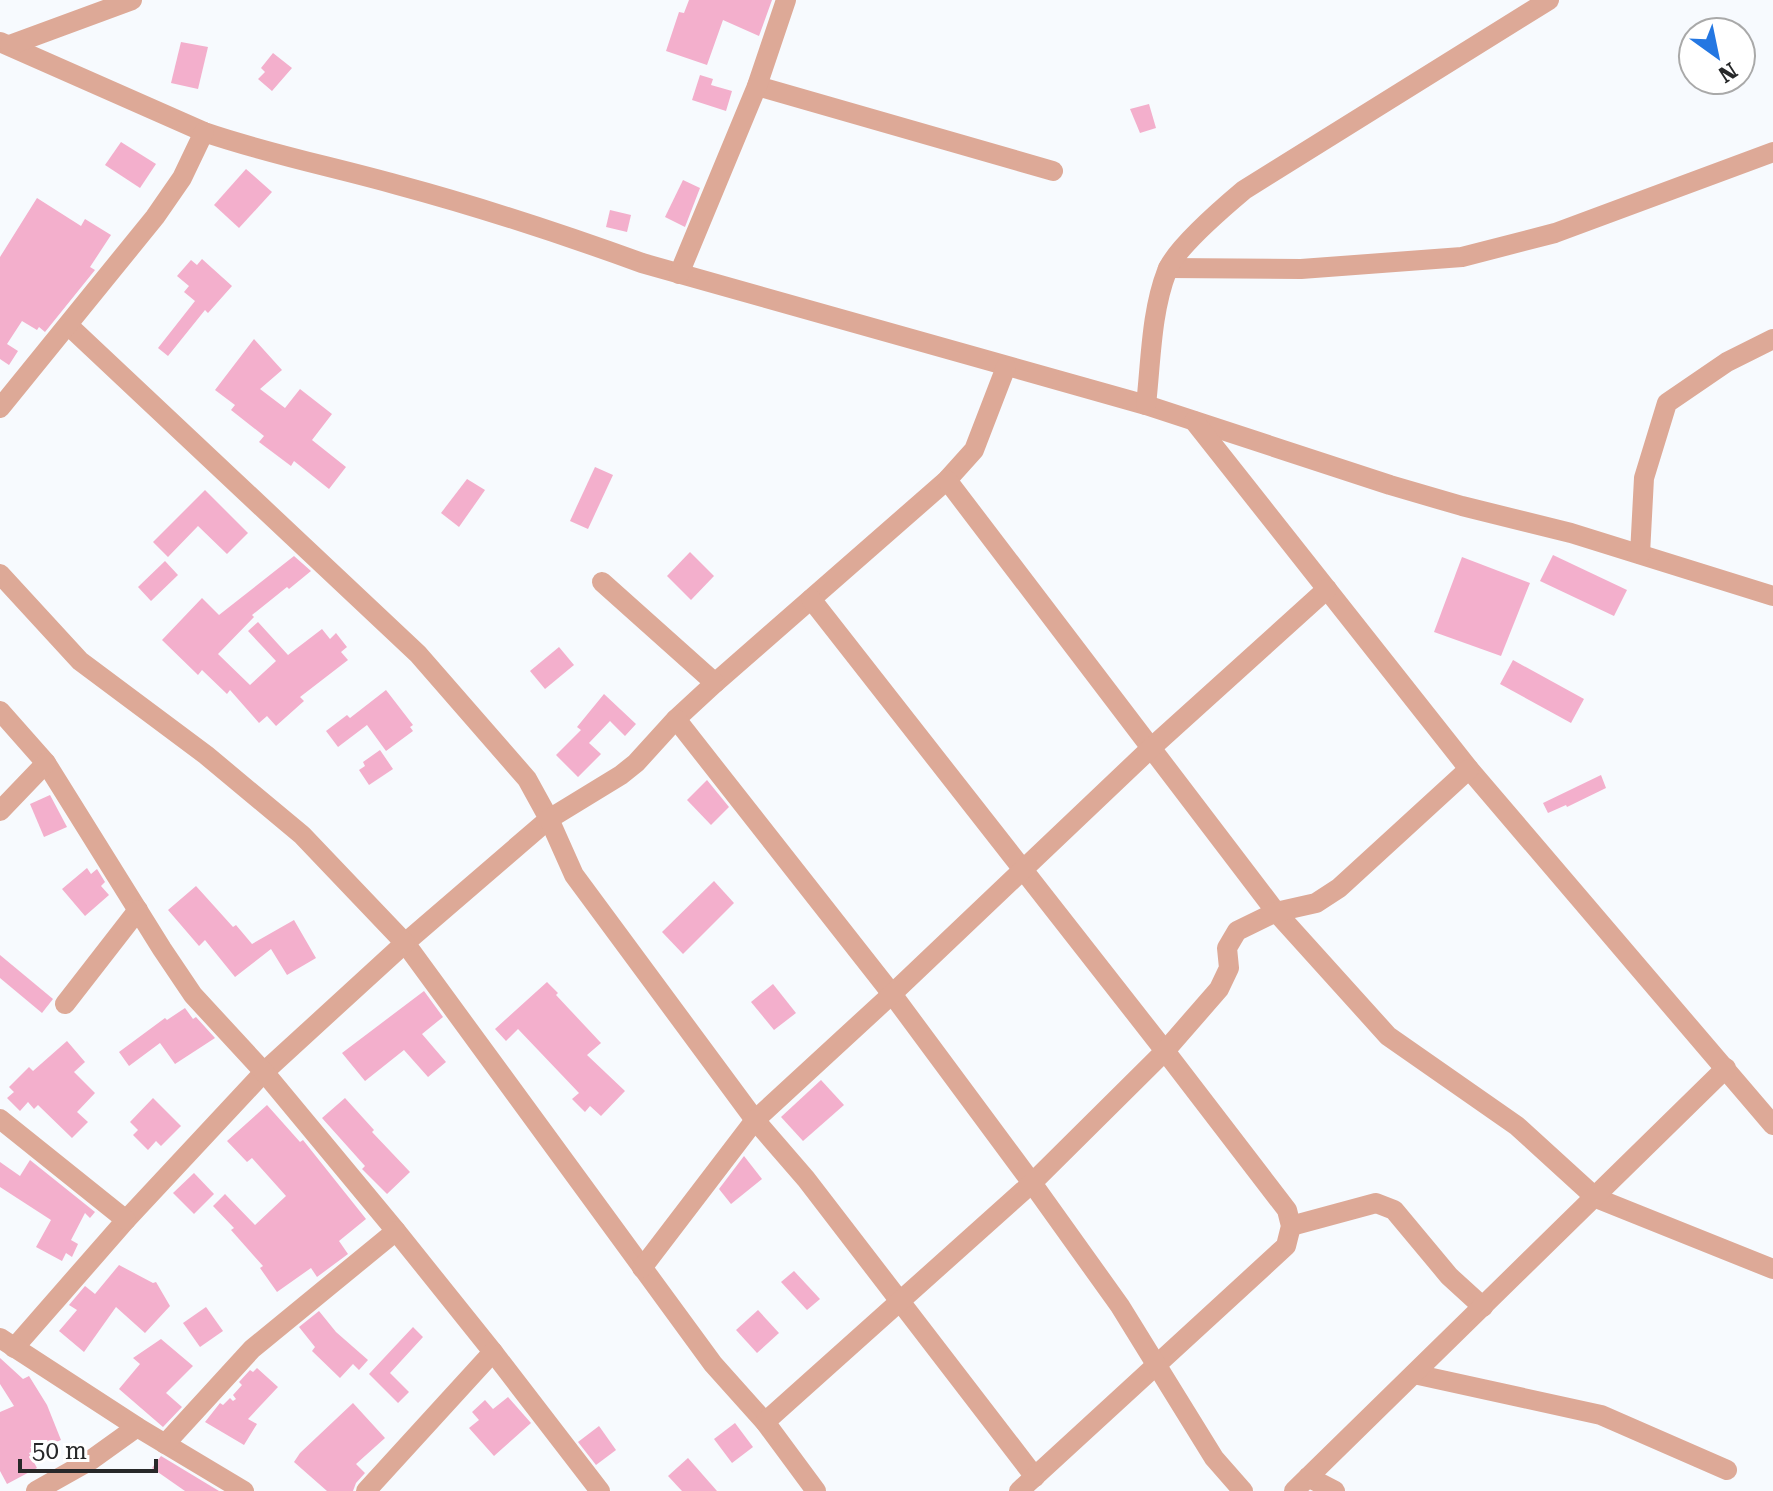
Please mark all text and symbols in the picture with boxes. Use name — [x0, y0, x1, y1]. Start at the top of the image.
north arrow — [1677, 16, 1757, 96]
text: N — [1714, 57, 1742, 87]
scale bar — [20, 1423, 156, 1473]
text: 50 m — [32, 1437, 87, 1465]

